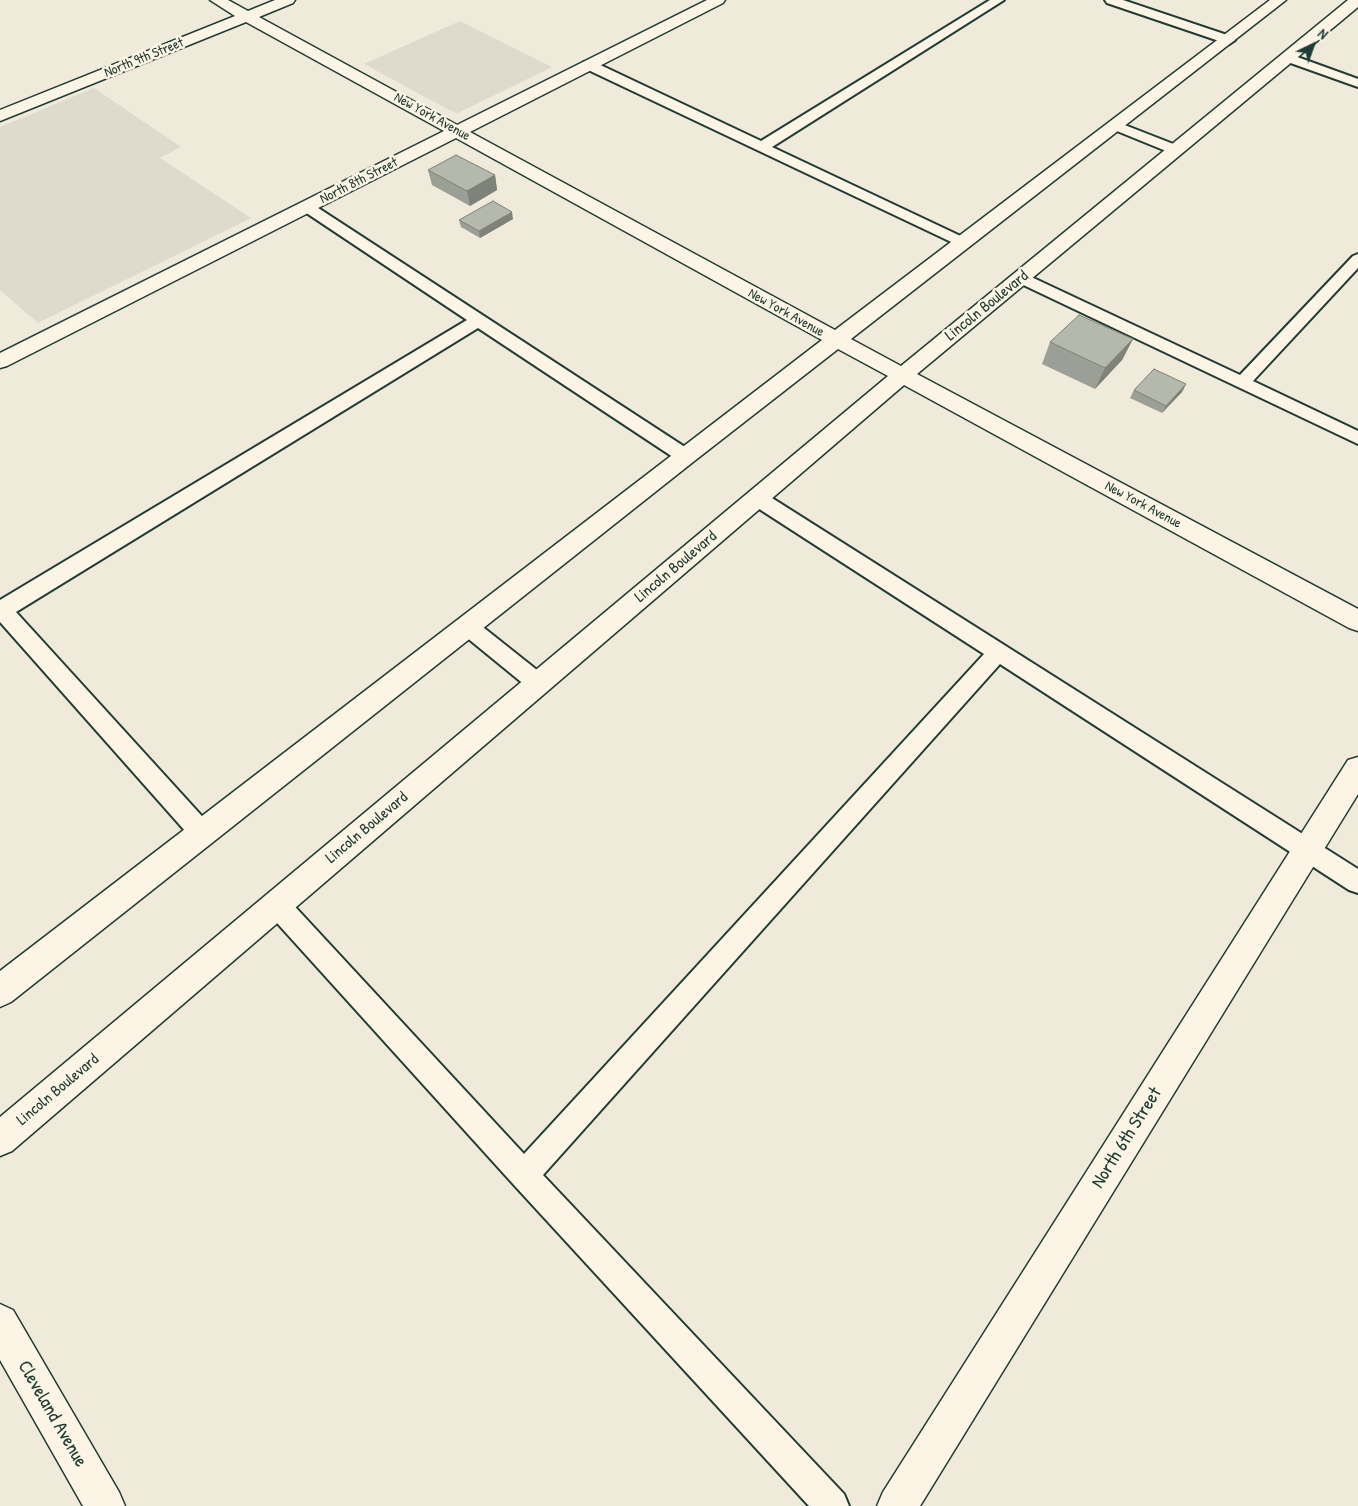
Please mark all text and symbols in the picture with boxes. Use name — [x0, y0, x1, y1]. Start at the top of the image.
north arrow — [1288, 20, 1338, 70]
text: N — [1314, 24, 1332, 43]
street label: North 9th Street — [102, 34, 186, 82]
street label: New York Avenue — [391, 89, 473, 145]
street label: North 8th Street — [317, 154, 401, 208]
street label: Lincoln Boulevard — [942, 267, 1032, 345]
street label: New York Avenue — [745, 285, 827, 341]
street label: New York Avenue — [1102, 478, 1184, 532]
street label: Lincoln Boulevard — [631, 527, 721, 607]
street label: Lincoln Boulevard — [322, 788, 412, 868]
street label: Lincoln Boulevard — [13, 1050, 103, 1130]
street label: North 6th Street — [1087, 1083, 1167, 1193]
street label: Cleveland Avenue — [12, 1357, 92, 1471]

